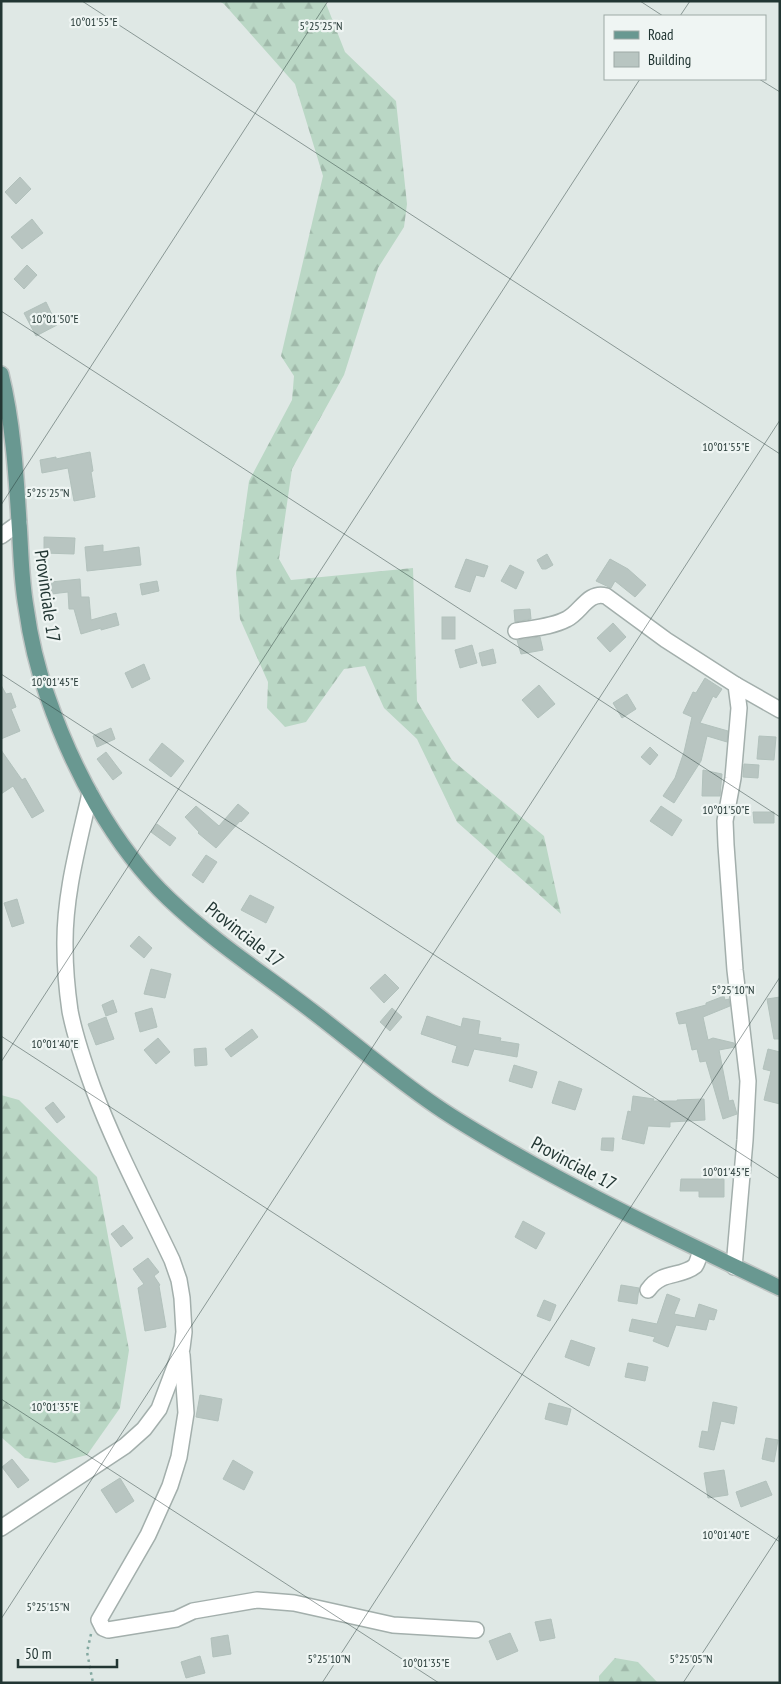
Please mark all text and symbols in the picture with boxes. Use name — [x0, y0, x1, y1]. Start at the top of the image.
text: 10°01'55"E — [70, 14, 118, 29]
legend — [604, 15, 766, 80]
text: 5°25'25"N — [299, 18, 343, 33]
text: Road — [648, 25, 674, 44]
text: Building — [648, 50, 691, 69]
text: 10°01'50"E — [31, 311, 79, 326]
text: 10°01'55"E — [702, 439, 750, 454]
text: 5°25'25"N — [26, 485, 70, 500]
street label: Provinciale 17 — [30, 548, 66, 644]
text: 10°01'45"E — [31, 674, 79, 689]
text: 10°01'50"E — [702, 802, 750, 817]
street label: Provinciale 17 — [201, 896, 289, 972]
text: 5°25'10"N — [711, 982, 755, 997]
text: 10°01'40"E — [31, 1036, 79, 1051]
street label: Provinciale 17 — [527, 1131, 621, 1195]
text: 10°01'45"E — [702, 1164, 750, 1179]
text: 10°01'35"E — [31, 1399, 79, 1414]
text: 10°01'40"E — [702, 1527, 750, 1542]
text: 5°25'15"N — [26, 1599, 70, 1614]
scale bar — [18, 1636, 116, 1668]
text: 50 m — [25, 1644, 51, 1663]
text: 5°25'10"N — [307, 1651, 351, 1666]
text: 5°25'05"N — [669, 1651, 713, 1666]
text: 10°01'35"E — [402, 1655, 450, 1670]

